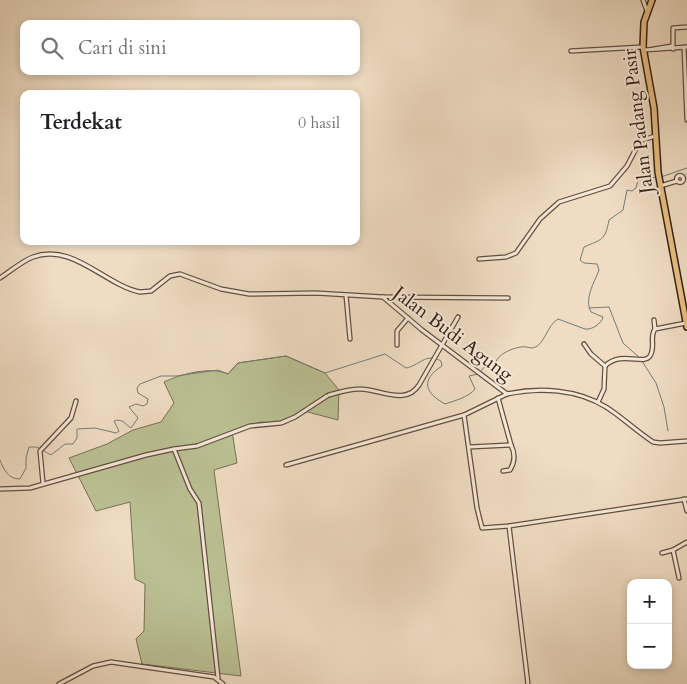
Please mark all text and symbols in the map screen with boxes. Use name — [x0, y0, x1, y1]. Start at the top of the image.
search box — [20, 20, 360, 75]
icon: search — [38, 34, 66, 62]
text: Cari di sini — [78, 35, 167, 61]
street label: Jalan Padang Pasir — [616, 47, 660, 198]
text: Terdekat — [40, 108, 122, 137]
text: 0 hasil — [298, 112, 340, 134]
street label: Jalan Budi Agung — [385, 279, 518, 388]
map controls — [627, 579, 672, 669]
button: + — [627, 579, 672, 624]
button: − — [627, 624, 672, 669]

